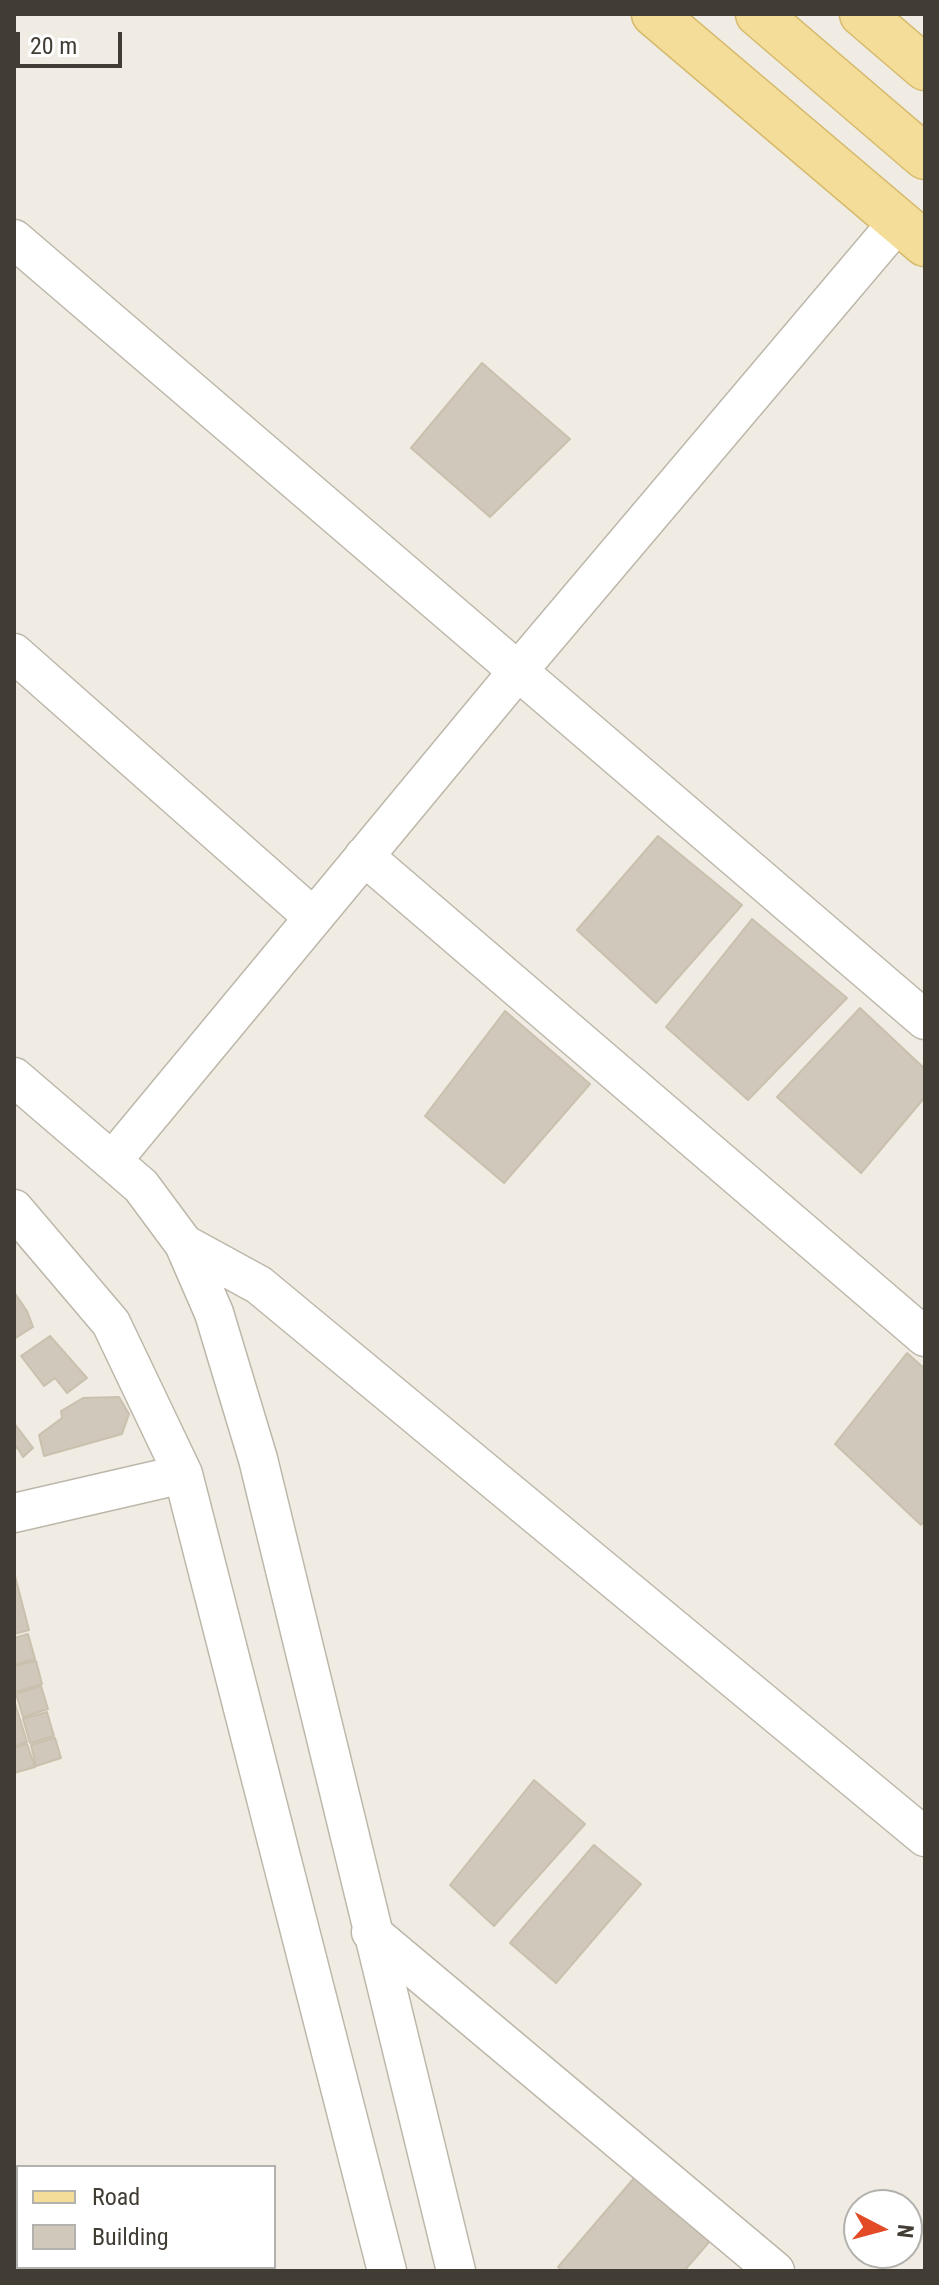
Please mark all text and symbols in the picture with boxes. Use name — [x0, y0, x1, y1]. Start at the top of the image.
scale bar — [20, 16, 126, 66]
text: 20 m — [30, 32, 77, 60]
legend — [16, 2165, 276, 2269]
text: Road — [92, 2183, 140, 2211]
north arrow — [843, 2189, 923, 2269]
text: Building — [92, 2223, 169, 2251]
text: N — [892, 2223, 919, 2239]

